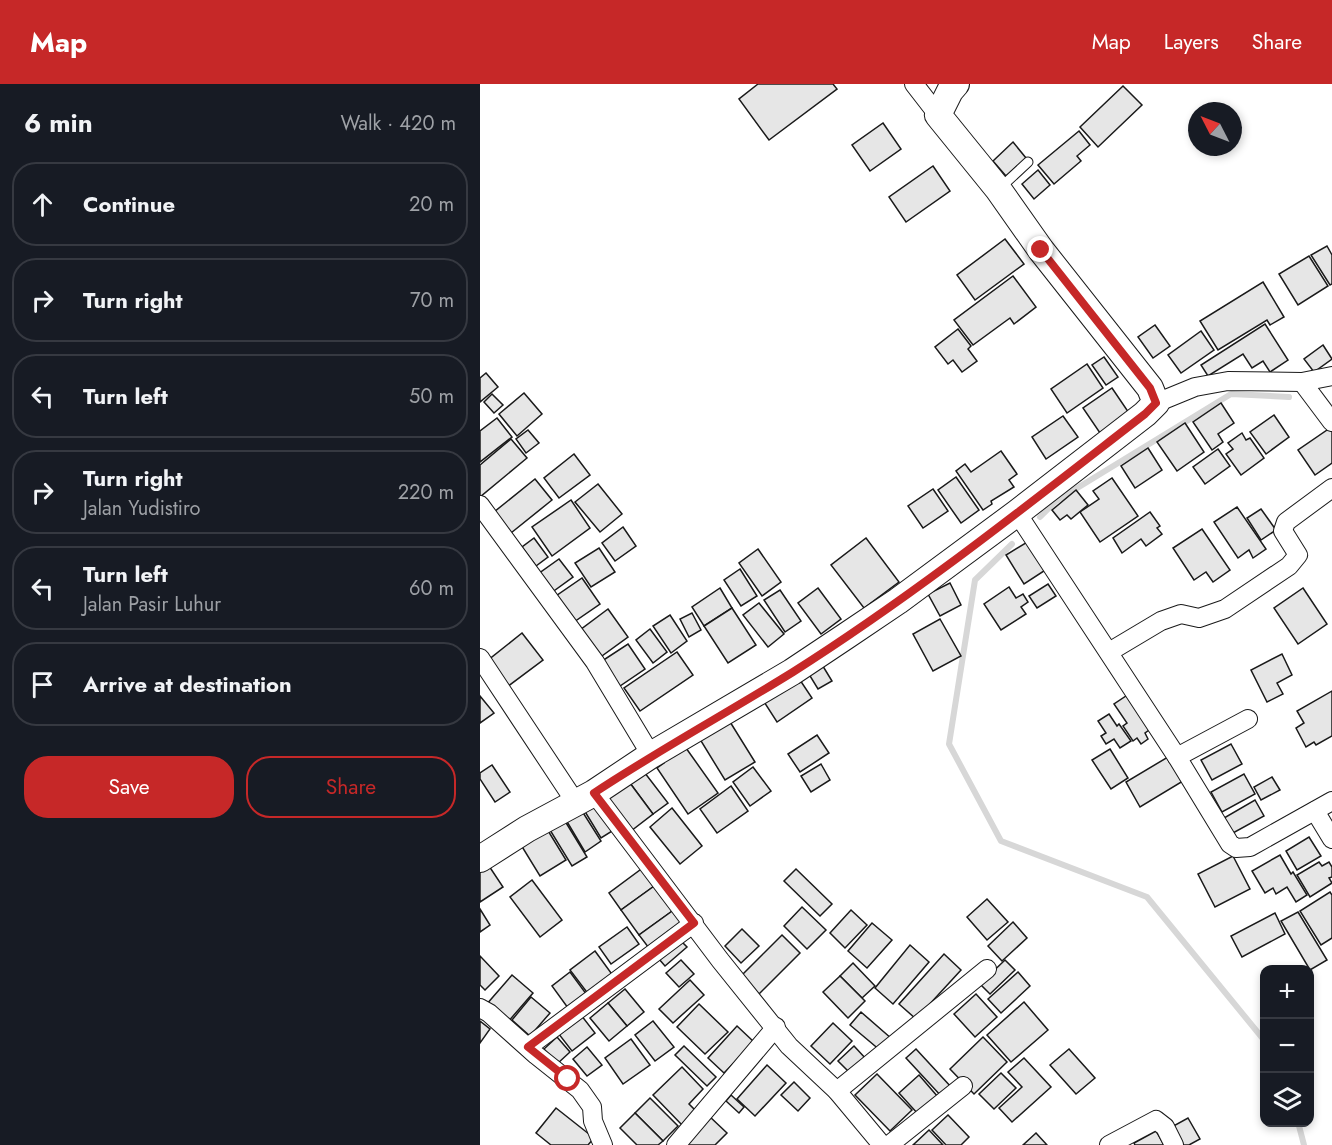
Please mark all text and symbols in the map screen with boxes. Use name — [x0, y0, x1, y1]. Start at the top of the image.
text: Map — [30, 22, 87, 63]
text: Map — [1092, 27, 1131, 57]
text: Layers — [1164, 27, 1219, 57]
text: Share — [1252, 27, 1302, 57]
north arrow — [1188, 102, 1242, 156]
text: 6 min — [24, 104, 93, 142]
text: Walk · 420 m — [341, 109, 456, 138]
icon: ahead — [26, 188, 59, 221]
text: Continue — [83, 188, 175, 220]
text: 20 m — [409, 190, 454, 219]
route end — [1027, 236, 1053, 262]
icon: right — [26, 284, 59, 317]
text: Turn right — [83, 284, 183, 316]
text: 70 m — [410, 286, 454, 315]
icon: left — [26, 380, 59, 413]
text: Turn left — [83, 380, 168, 412]
text: 50 m — [409, 382, 454, 411]
text: Turn right — [83, 462, 183, 494]
icon: right — [26, 476, 59, 509]
text: 220 m — [398, 478, 454, 507]
text: Jalan Yudistiro — [83, 494, 200, 523]
text: Turn left — [83, 558, 168, 590]
icon: left — [26, 572, 59, 605]
text: 60 m — [409, 574, 454, 603]
text: Jalan Pasir Luhur — [83, 590, 221, 619]
icon: arrive — [26, 668, 59, 701]
text: Arrive at destination — [83, 668, 292, 700]
button: Save — [24, 756, 234, 818]
button: Share — [246, 756, 456, 818]
map controls — [1260, 965, 1314, 1127]
button: + — [1260, 965, 1314, 1019]
button: − — [1260, 1019, 1314, 1073]
route start — [554, 1065, 580, 1091]
button: layers — [1260, 1073, 1314, 1127]

